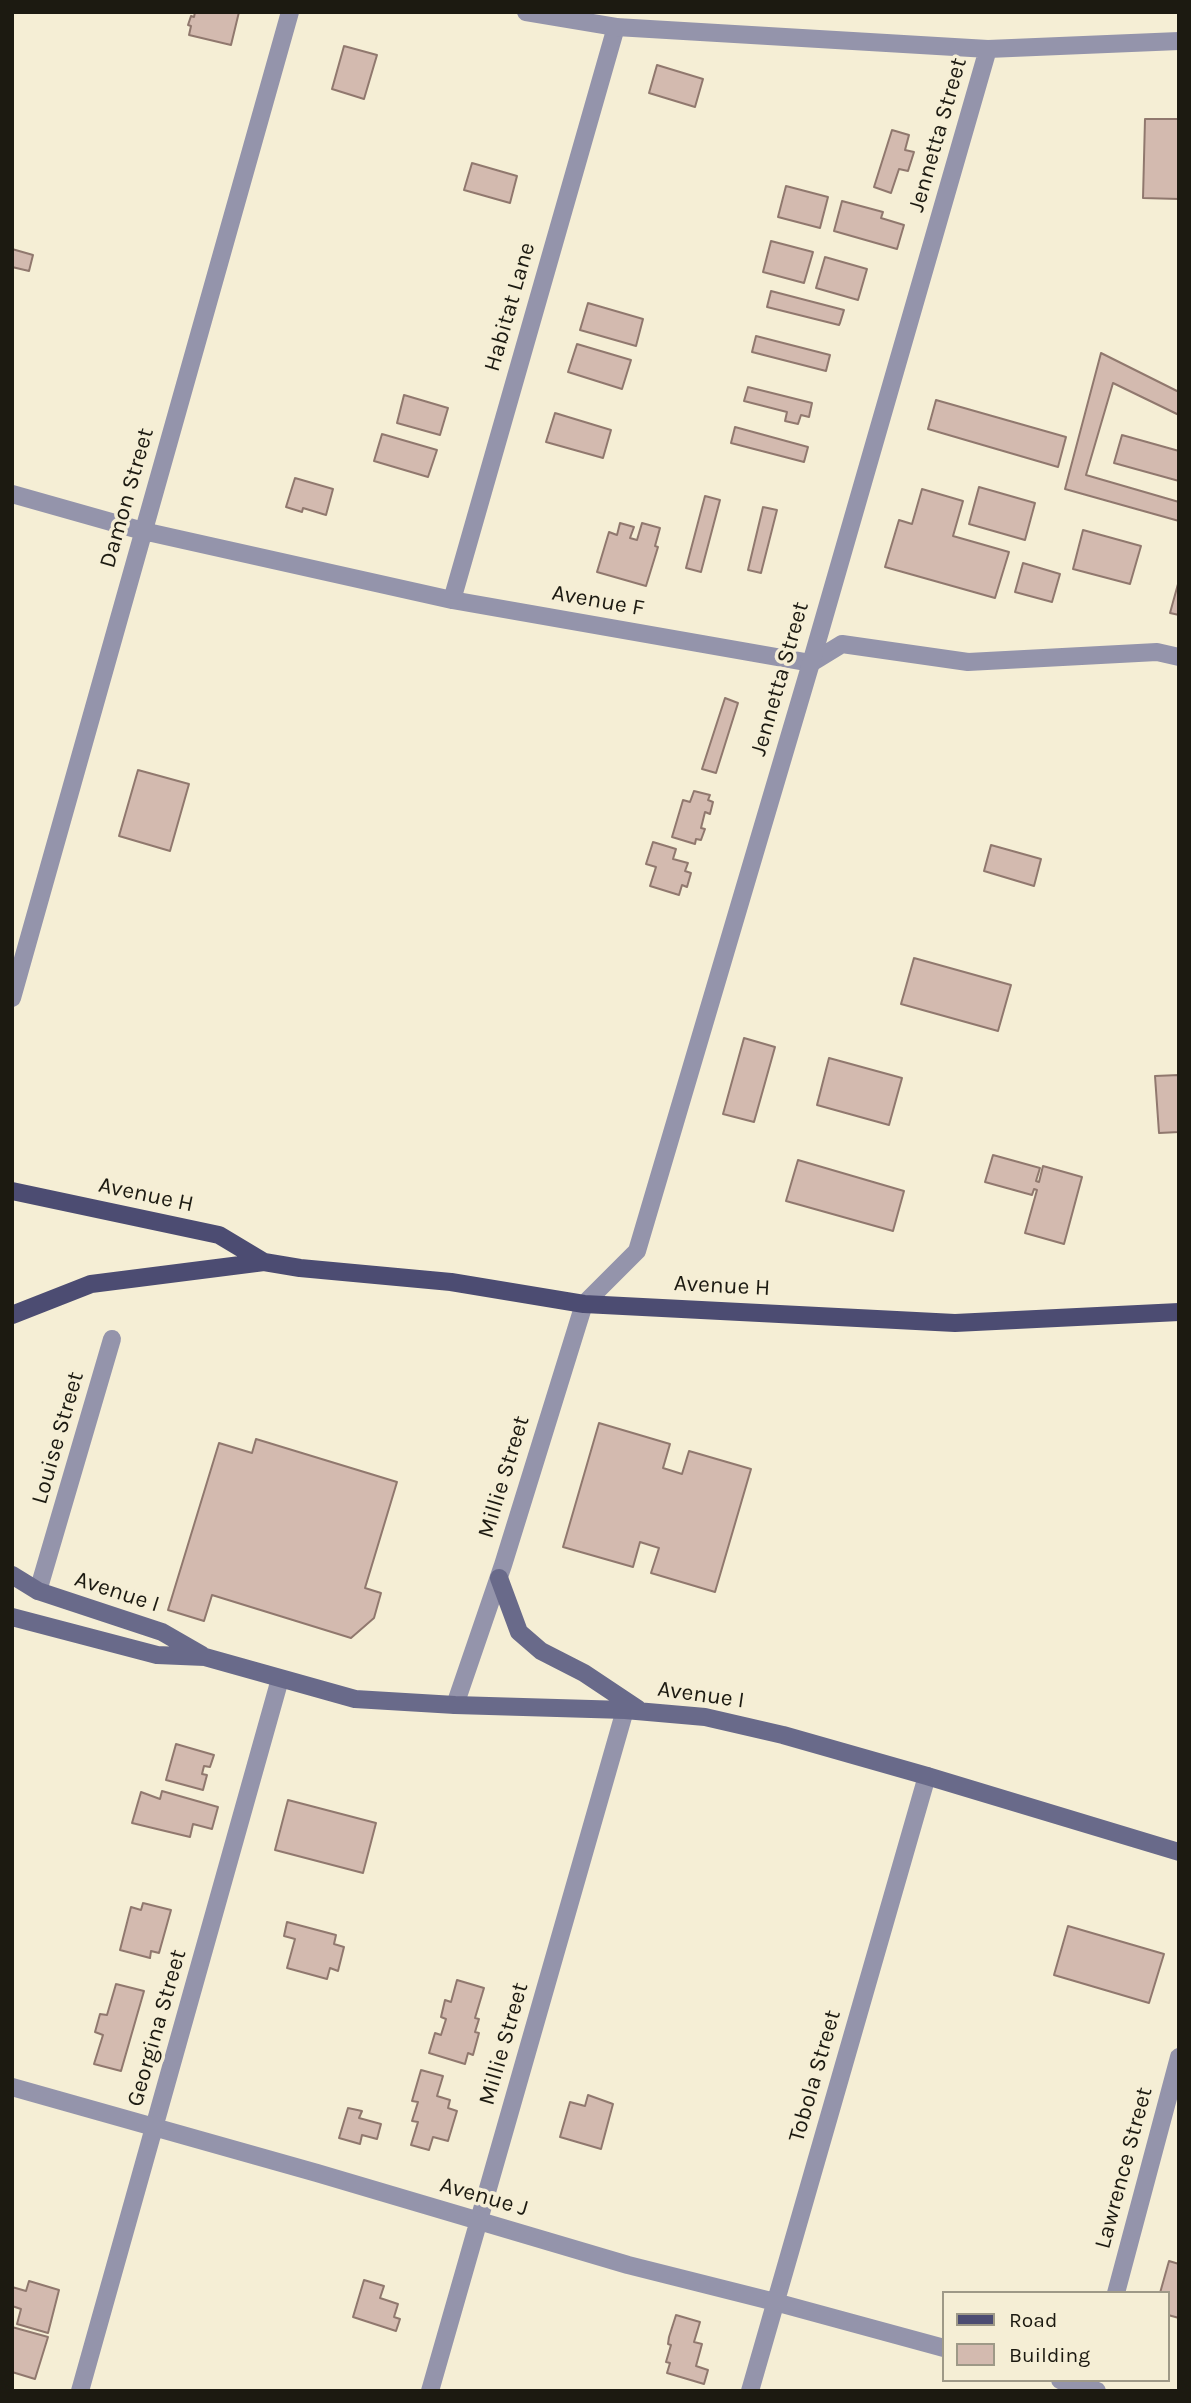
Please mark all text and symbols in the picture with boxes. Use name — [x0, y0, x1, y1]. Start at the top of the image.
street label: Jennetta Street — [903, 55, 973, 215]
street label: Habitat Lane — [478, 239, 542, 375]
street label: Damon Street — [94, 425, 160, 571]
street label: Avenue F — [550, 579, 646, 623]
street label: Jennetta Street — [745, 599, 815, 759]
street label: Avenue H — [96, 1171, 196, 1219]
street label: Avenue H — [673, 1270, 771, 1302]
street label: Louise Street — [26, 1369, 90, 1507]
street label: Millie Street — [472, 1412, 536, 1542]
street label: Avenue I — [71, 1565, 163, 1619]
street label: Avenue I — [656, 1675, 746, 1715]
street label: Georgina Street — [121, 1946, 193, 2110]
street label: Millie Street — [473, 1979, 535, 2109]
street label: Tobola Street — [783, 2007, 847, 2145]
street label: Lawrence Street — [1089, 2084, 1159, 2252]
street label: Avenue J — [437, 2171, 531, 2223]
legend — [942, 2291, 1170, 2382]
text: Road — [1009, 2308, 1057, 2332]
text: Building — [1009, 2343, 1090, 2367]

